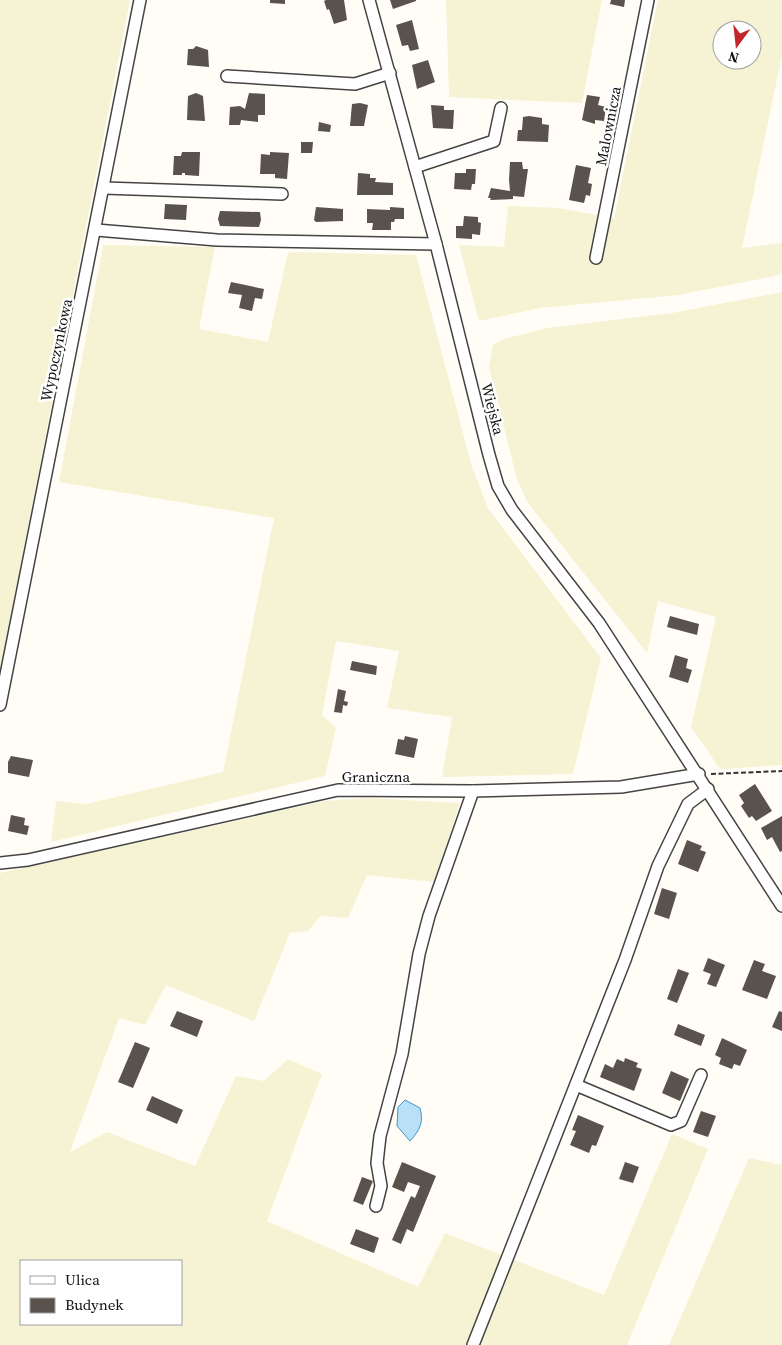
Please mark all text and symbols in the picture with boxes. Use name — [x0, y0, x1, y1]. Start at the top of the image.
north arrow — [712, 20, 762, 70]
text: N — [726, 47, 741, 69]
street label: Malownicza — [590, 84, 626, 167]
street label: Wypoczynkowa — [35, 296, 77, 403]
street label: Wiejska — [476, 381, 510, 437]
street label: Graniczna — [342, 766, 411, 787]
legend — [20, 1260, 182, 1325]
text: Ulica — [65, 1269, 100, 1290]
text: Budynek — [65, 1294, 124, 1315]

